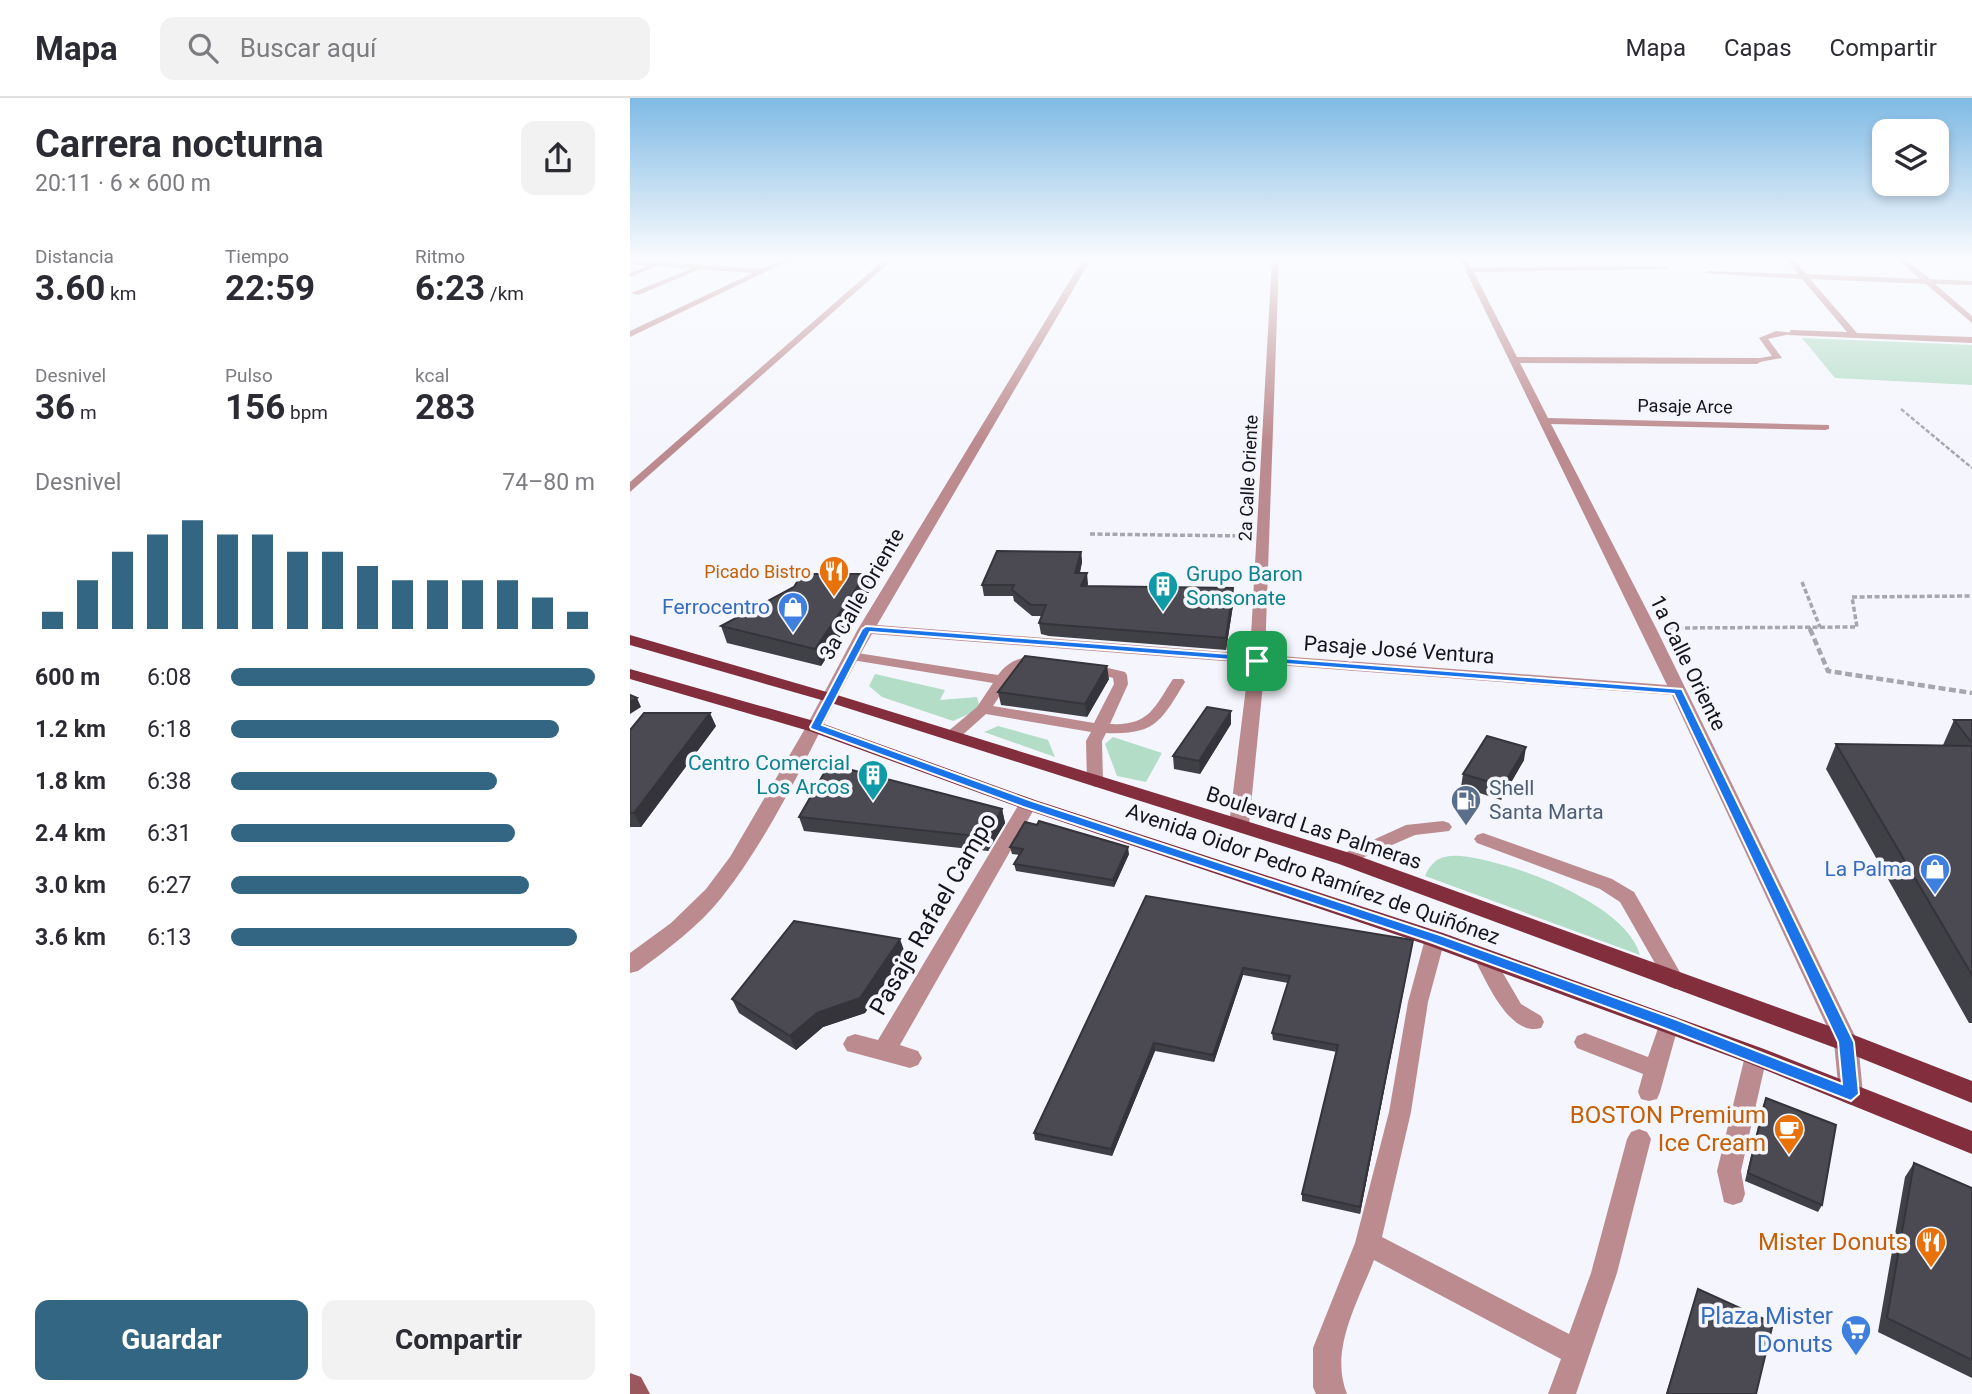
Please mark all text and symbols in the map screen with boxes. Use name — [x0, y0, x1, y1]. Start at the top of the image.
search box — [160, 17, 650, 80]
text: Mapa — [35, 29, 118, 68]
icon: search — [184, 29, 222, 67]
text: Buscar aquí — [240, 33, 376, 63]
text: Mapa — [1625, 34, 1686, 62]
text: Capas — [1724, 34, 1792, 62]
text: Compartir — [1830, 34, 1937, 62]
map controls — [1872, 119, 1949, 196]
button: layers — [1872, 119, 1949, 196]
button: share — [521, 121, 595, 195]
text: Carrera nocturna — [35, 122, 324, 166]
text: 20:11 · 6 × 600 m — [35, 170, 211, 197]
text: Distancia — [35, 245, 114, 268]
text: Tiempo — [225, 245, 289, 268]
text: Ritmo — [415, 245, 465, 268]
text: 3.60 — [35, 268, 105, 309]
text: 22:59 — [225, 268, 315, 309]
text: 6:23 — [415, 268, 485, 309]
text: km — [105, 282, 136, 305]
text: /km — [485, 282, 524, 305]
text: Desnivel — [35, 364, 106, 387]
text: Pulso — [225, 364, 273, 387]
text: kcal — [415, 364, 449, 387]
text: 36 — [35, 387, 75, 428]
text: 156 — [225, 387, 285, 428]
text: 283 — [415, 387, 475, 428]
street label: Pasaje Arce — [1637, 395, 1733, 417]
text: m — [75, 401, 97, 424]
text: bpm — [285, 401, 328, 424]
street label: 2a Calle Oriente — [1234, 414, 1262, 542]
text: Desnivel — [35, 469, 121, 496]
text: 74–80 m — [502, 469, 595, 496]
street label: 3a Calle Oriente — [815, 524, 909, 664]
restaurant icon: Picado Bistro — [817, 554, 851, 598]
place label: Picado Bistro — [704, 561, 811, 582]
place label: Grupo Baron Sonsonate — [1186, 562, 1303, 610]
building icon: Grupo Baron Sonsonate — [1146, 569, 1180, 613]
shop icon: Ferrocentro — [776, 590, 810, 634]
street label: 1a Calle Oriente — [1645, 591, 1731, 735]
place label: Ferrocentro — [662, 595, 770, 619]
pin — [1227, 631, 1287, 691]
street label: Pasaje José Ventura — [1303, 631, 1495, 669]
icon: arrive — [1238, 642, 1276, 680]
text: 600 m — [35, 664, 100, 691]
text: 6:08 — [147, 664, 191, 691]
text: 1.2 km — [35, 716, 106, 743]
text: 6:18 — [147, 716, 191, 743]
place label: Centro Comercial Los Arcos — [688, 751, 850, 799]
building icon: Centro Comercial Los Arcos — [856, 758, 890, 802]
text: 1.8 km — [35, 768, 106, 795]
text: 6:38 — [147, 768, 191, 795]
place label: Shell Santa Marta — [1489, 776, 1604, 824]
street label: Boulevard Las Palmeras — [1203, 782, 1425, 874]
fuel station icon: Shell Santa Marta — [1449, 783, 1483, 827]
street label: Avenida Oidor Pedro Ramírez de Quiñónez — [1123, 799, 1503, 949]
street label: Pasaje Rafael Campo — [864, 808, 1002, 1020]
text: 2.4 km — [35, 820, 106, 847]
text: 6:31 — [147, 820, 191, 847]
shop icon: La Palma — [1918, 852, 1952, 896]
place label: La Palma — [1825, 857, 1912, 881]
text: 3.0 km — [35, 872, 106, 899]
text: 6:27 — [147, 872, 191, 899]
text: 3.6 km — [35, 924, 106, 951]
text: 6:13 — [147, 924, 191, 951]
place label: BOSTON Premium Ice Cream — [1570, 1101, 1766, 1157]
cafe icon: BOSTON Premium Ice Cream — [1772, 1112, 1806, 1156]
restaurant icon: Mister Donuts — [1914, 1225, 1948, 1269]
place label: Mister Donuts — [1758, 1228, 1908, 1256]
button: Guardar — [35, 1300, 308, 1380]
button: Compartir — [322, 1300, 595, 1380]
place label: Plaza Mister Donuts — [1700, 1302, 1833, 1358]
supermarket icon: Plaza Mister Donuts — [1839, 1313, 1873, 1357]

